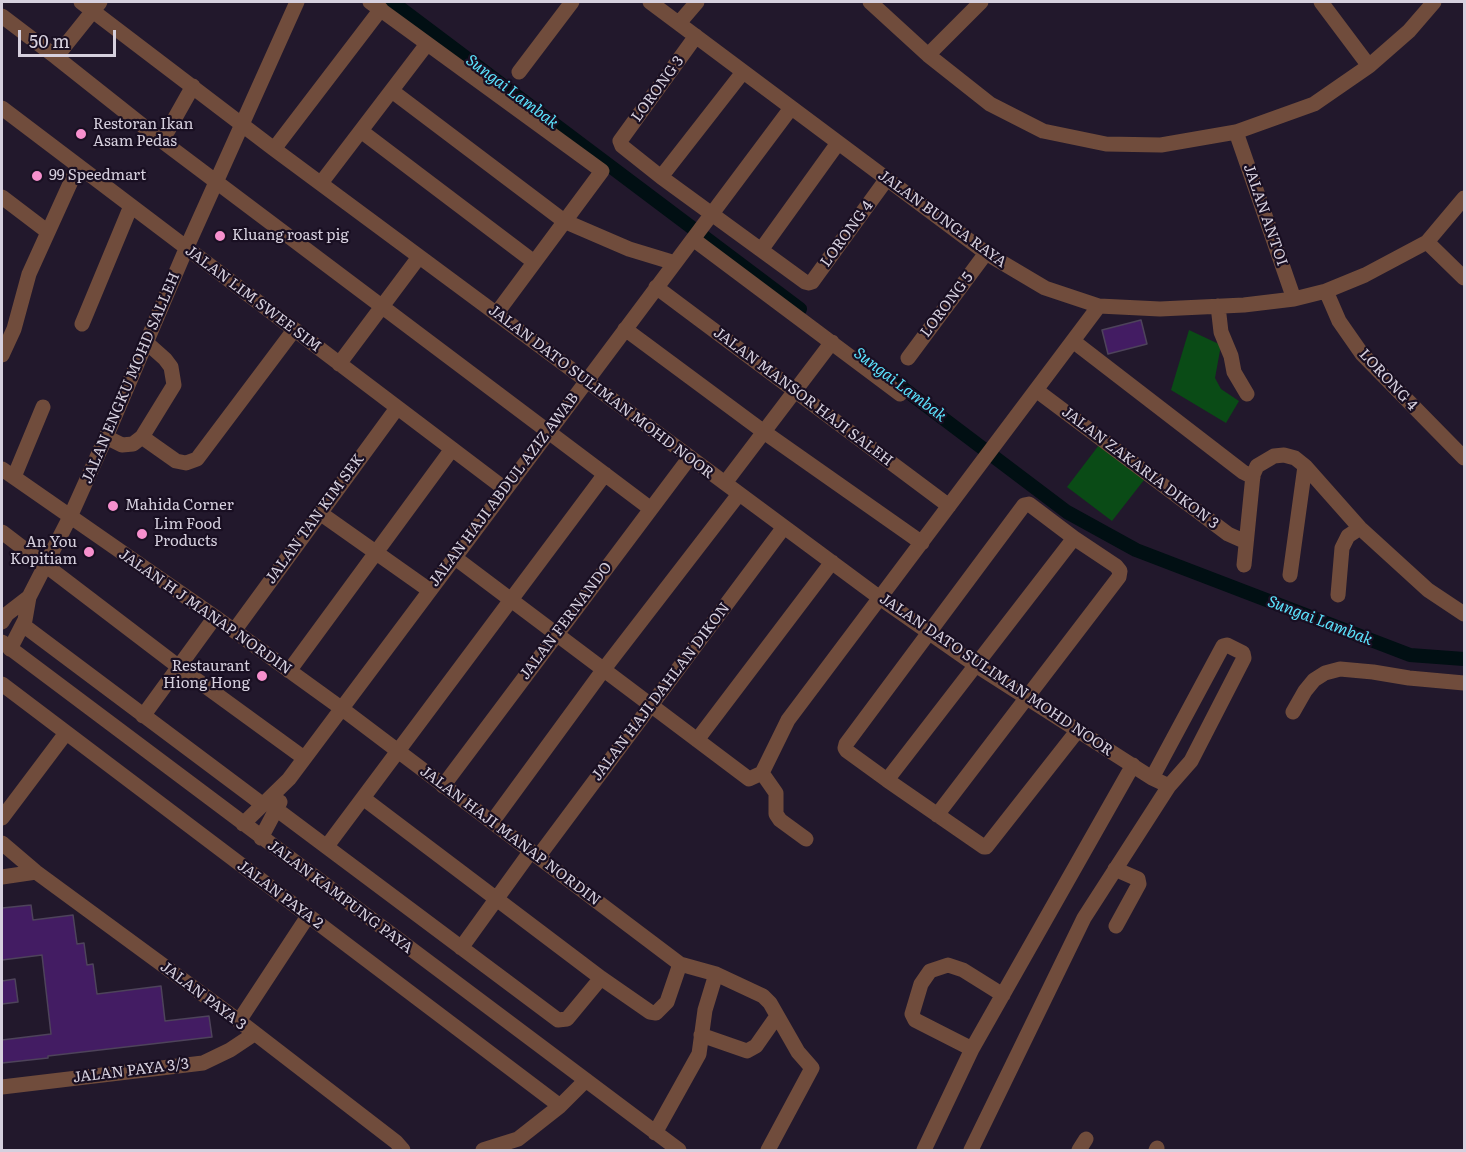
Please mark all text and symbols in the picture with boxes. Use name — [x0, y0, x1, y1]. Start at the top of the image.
scale bar — [21, 18, 118, 56]
text: 50 m — [29, 27, 70, 54]
water label: Sungai Lambak — [462, 51, 562, 133]
street label: LORONG 3 — [628, 52, 688, 126]
place label: Restoran Ikan Asam Pedas — [93, 116, 193, 151]
marker: Restoran Ikan Asam Pedas — [74, 127, 88, 141]
street label: JALAN ANTOI — [1239, 162, 1291, 268]
street label: JALAN BUNGA RAYA — [874, 166, 1010, 272]
place label: 99 Speedmart — [49, 167, 146, 185]
marker: 99 Speedmart — [30, 169, 44, 183]
street label: LORONG 4 — [817, 197, 877, 271]
place label: Kluang roast pig — [232, 227, 349, 245]
marker: Kluang roast pig — [213, 229, 227, 243]
street label: JALAN LIM SWEE SIM — [181, 242, 325, 356]
street label: LORONG 5 — [917, 269, 977, 341]
street label: JALAN ENGKU MOHD SALLEH — [78, 270, 184, 486]
street label: JALAN DATO SULIMAN MOHD NOOR — [485, 301, 717, 483]
street label: JALAN MANSOR HAJI SALEH — [710, 324, 896, 470]
water label: Sungai Lambak — [850, 344, 950, 426]
street label: LORONG 4 — [1355, 346, 1421, 414]
street label: JALAN HAJI ABDUL AZIZ AWAB — [425, 390, 583, 590]
street label: JALAN ZAKARIA DIKON 3 — [1058, 403, 1222, 533]
street label: JALAN TAN KIM SEK — [262, 451, 368, 587]
place label: Mahida Corner — [125, 497, 234, 515]
marker: Mahida Corner — [106, 499, 120, 513]
place label: Lim Food Products — [154, 516, 221, 551]
marker: Lim Food Products — [135, 527, 149, 541]
place label: An You Kopitiam — [10, 534, 77, 569]
marker: An You Kopitiam — [82, 545, 96, 559]
street label: JALAN H J MANAP NORDIN — [115, 545, 295, 679]
street label: JALAN FERNANDO — [516, 559, 616, 683]
street label: JALAN DATO SULIMAN MOHD NOOR — [876, 590, 1116, 760]
water label: Sungai Lambak — [1265, 592, 1375, 650]
street label: JALAN HAJI DAHLAN DIKON — [588, 599, 734, 785]
place label: Restaurant Hiong Hong — [163, 658, 250, 693]
marker: Restaurant Hiong Hong — [255, 669, 269, 683]
street label: JALAN HAJI MANAP NORDIN — [416, 762, 604, 910]
street label: JALAN KAMPUNG PAYA — [264, 836, 416, 958]
street label: JALAN PAYA 2 — [234, 857, 326, 933]
street label: JALAN PAYA 3 — [156, 958, 250, 1034]
street label: JALAN PAYA 3/3 — [72, 1055, 190, 1087]

